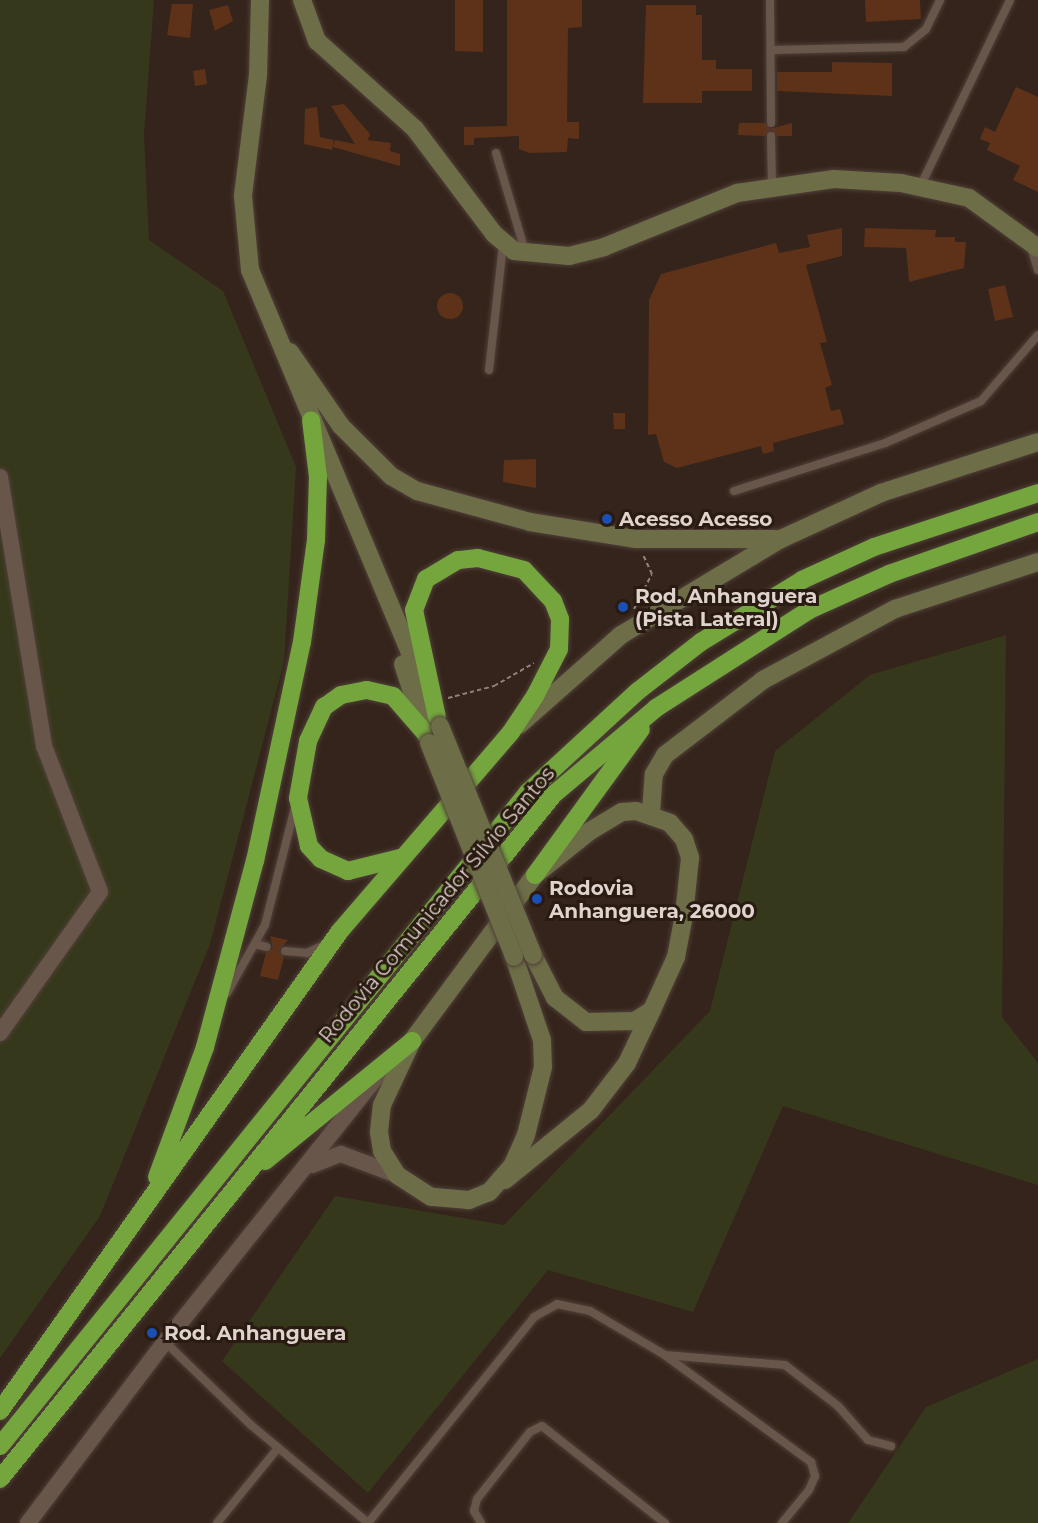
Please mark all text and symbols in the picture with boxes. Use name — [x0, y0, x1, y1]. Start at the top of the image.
place label: Acesso Acesso — [619, 507, 772, 531]
marker: Acesso Acesso — [600, 512, 614, 526]
place label: Rod. Anhanguera (Pista Lateral) — [635, 584, 817, 631]
marker: Rod. Anhanguera (Pista Lateral) — [616, 600, 630, 614]
street label: Rodovia Comunicador Silvio Santos — [314, 762, 560, 1048]
place label: Rodovia Anhanguera, 26000 — [549, 876, 755, 923]
marker: Rodovia Anhanguera, 26000 — [530, 892, 544, 906]
place label: Rod. Anhanguera — [164, 1321, 346, 1345]
marker: Rod. Anhanguera — [145, 1326, 159, 1340]

